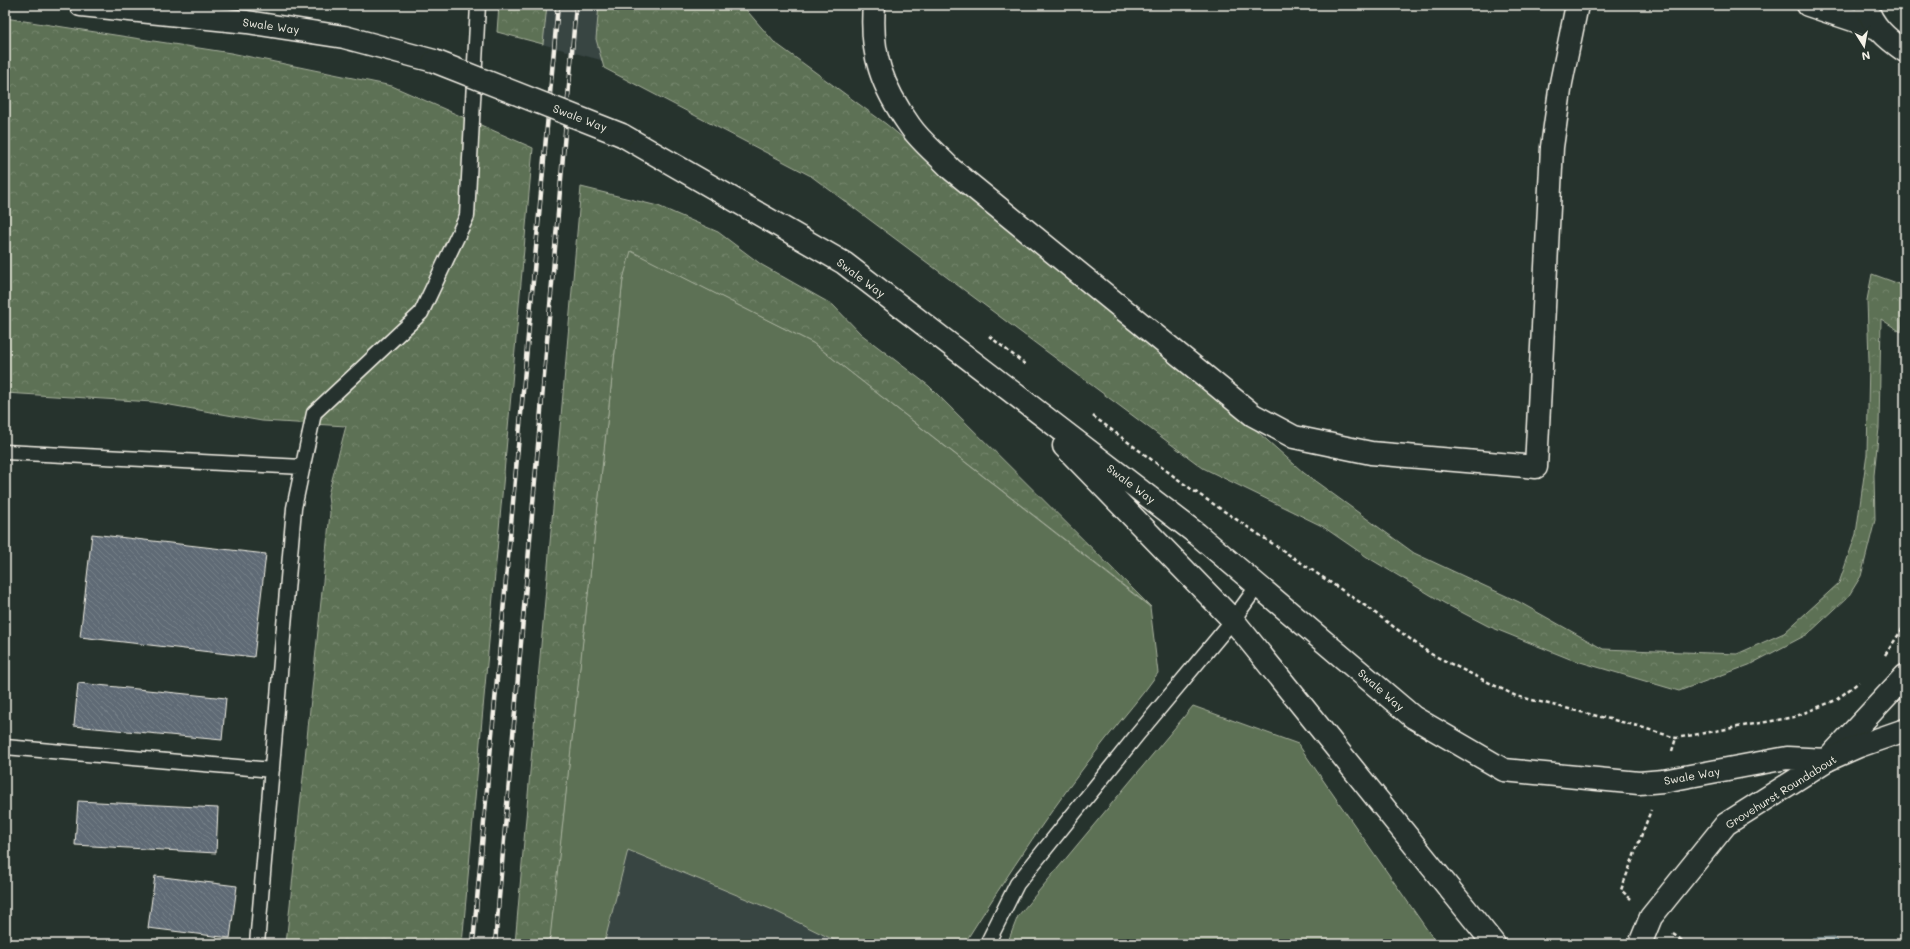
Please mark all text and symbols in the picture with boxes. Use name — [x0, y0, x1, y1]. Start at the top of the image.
street label: Swale Way — [242, 14, 301, 37]
north arrow — [1844, 26, 1884, 66]
text: N — [1860, 48, 1872, 64]
street label: Swale Way — [551, 100, 610, 135]
street label: Swale Way — [834, 254, 889, 301]
street label: Swale Way — [1104, 460, 1159, 507]
street label: Swale Way — [1355, 665, 1408, 714]
street label: Grovehurst Roundabout — [1722, 751, 1839, 832]
street label: Swale Way — [1663, 763, 1721, 788]

